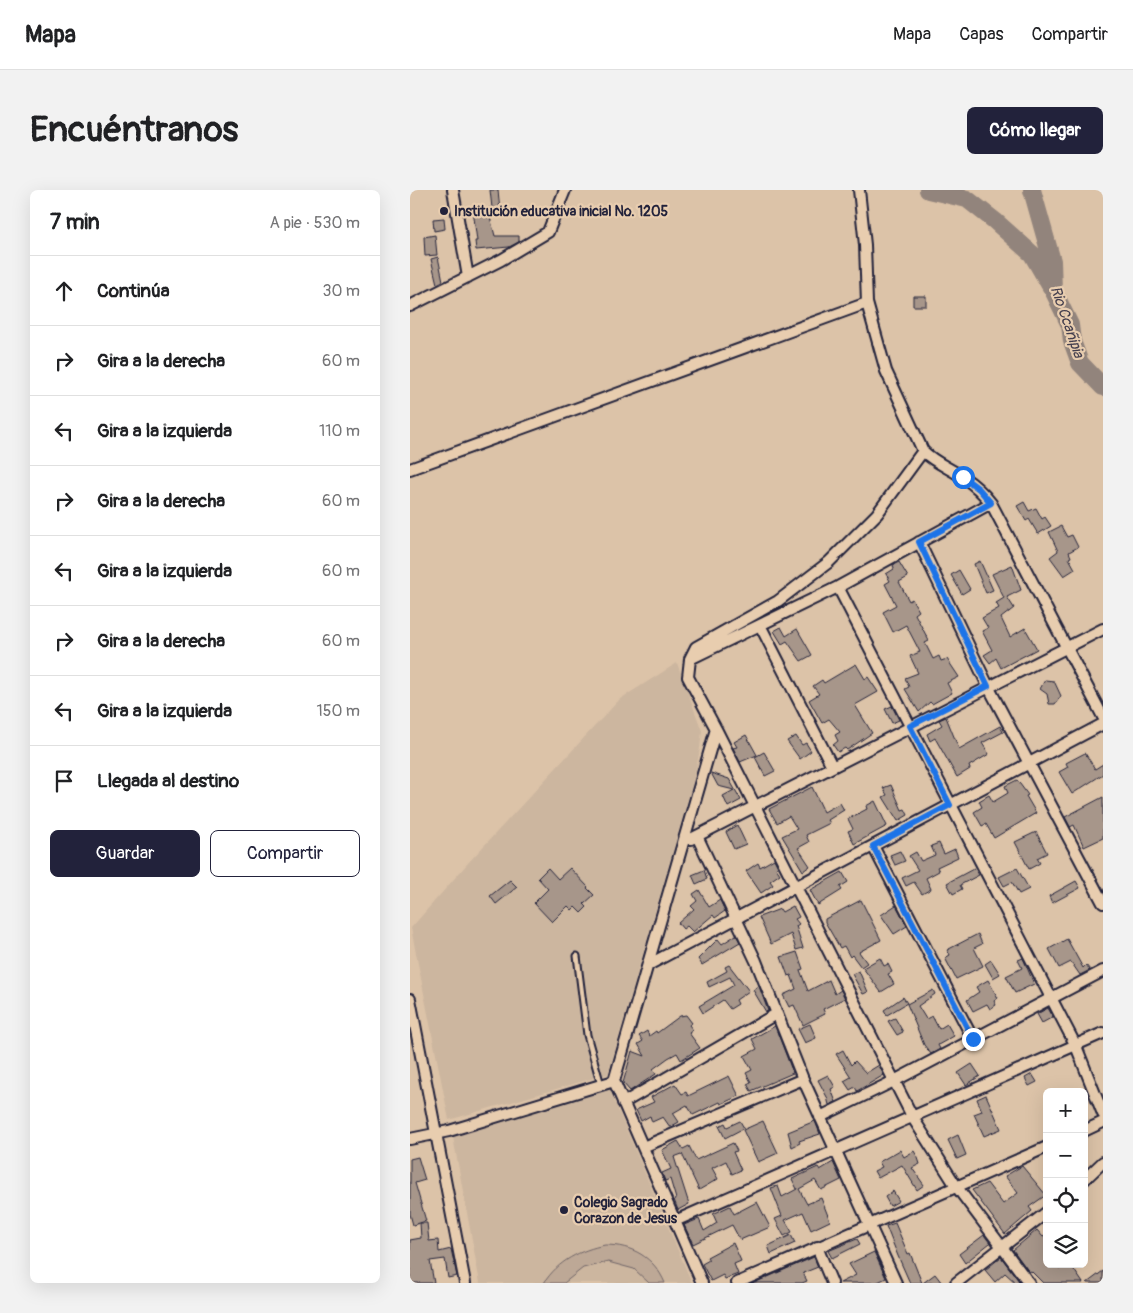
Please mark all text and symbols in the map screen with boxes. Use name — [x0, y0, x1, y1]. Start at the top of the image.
text: Mapa — [25, 20, 76, 49]
text: Mapa — [893, 23, 931, 46]
text: Capas — [959, 23, 1004, 46]
text: Compartir — [1032, 23, 1108, 46]
button: Cómo llegar — [967, 107, 1103, 154]
text: Encuéntranos — [30, 108, 238, 152]
place label: Institución educativa inicial No. 1205 — [454, 203, 668, 220]
marker: Institución educativa inicial No. 1205 — [438, 205, 450, 217]
text: 7 min — [50, 209, 100, 236]
text: A pie · 530 m — [270, 213, 360, 233]
icon: ahead — [50, 277, 78, 305]
text: Continúa — [97, 279, 170, 303]
text: 30 m — [322, 281, 360, 301]
water label: Rio Ccañipia — [1046, 284, 1088, 361]
icon: right — [50, 347, 78, 375]
text: Gira a la derecha — [97, 349, 225, 373]
text: 60 m — [322, 351, 360, 371]
icon: left — [50, 417, 78, 445]
text: Gira a la izquierda — [97, 419, 232, 443]
text: 110 m — [319, 421, 360, 441]
route start — [952, 466, 975, 489]
icon: right — [50, 487, 78, 515]
text: Gira a la derecha — [97, 489, 225, 513]
text: 60 m — [322, 491, 360, 511]
icon: left — [50, 557, 78, 585]
text: Gira a la izquierda — [97, 559, 232, 583]
text: 60 m — [322, 561, 360, 581]
icon: right — [50, 627, 78, 655]
text: Gira a la derecha — [97, 629, 225, 653]
text: 60 m — [322, 631, 360, 651]
icon: left — [50, 697, 78, 725]
text: Gira a la izquierda — [97, 699, 232, 723]
text: 150 m — [316, 701, 360, 721]
icon: arrive — [50, 767, 78, 795]
text: Llegada al destino — [97, 769, 239, 793]
button: Guardar — [50, 830, 200, 877]
button: Compartir — [210, 830, 360, 877]
route end — [962, 1028, 985, 1051]
map controls — [1043, 1088, 1088, 1268]
button: + — [1043, 1088, 1088, 1133]
button: − — [1043, 1133, 1088, 1178]
button: locate — [1043, 1178, 1088, 1223]
place label: Colegio Sagrado Corazon de Jesus — [574, 1194, 678, 1227]
marker: Colegio Sagrado Corazon de Jesus — [558, 1204, 570, 1216]
button: layers — [1043, 1223, 1088, 1268]

